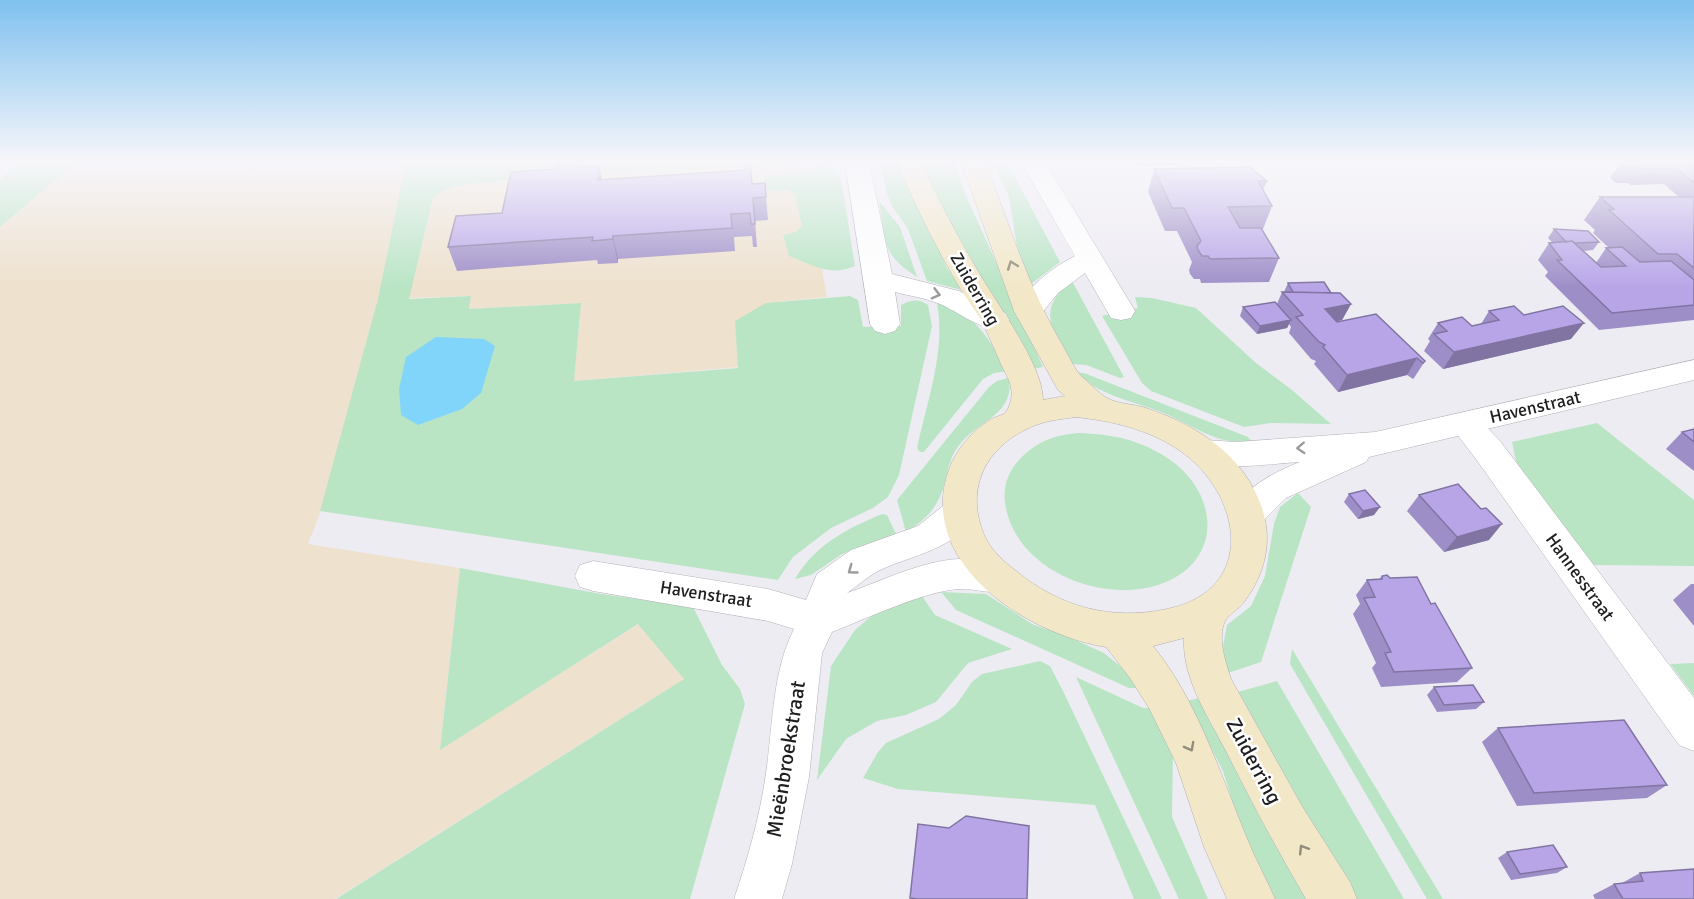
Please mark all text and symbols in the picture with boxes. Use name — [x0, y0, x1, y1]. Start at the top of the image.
street label: Zuiderring — [945, 249, 1005, 329]
one-way arrow — [1006, 260, 1019, 271]
one-way arrow — [931, 286, 941, 299]
street label: Havenstraat — [1487, 386, 1583, 428]
one-way arrow — [1296, 441, 1305, 454]
street label: Hannesstraat — [1541, 529, 1619, 625]
one-way arrow — [847, 563, 858, 574]
street label: Havenstraat — [658, 576, 754, 612]
street label: Mieënbroekstraat — [761, 679, 811, 839]
street label: Zuiderring — [1220, 713, 1288, 809]
one-way arrow — [1183, 741, 1194, 751]
one-way arrow — [1298, 845, 1310, 855]

